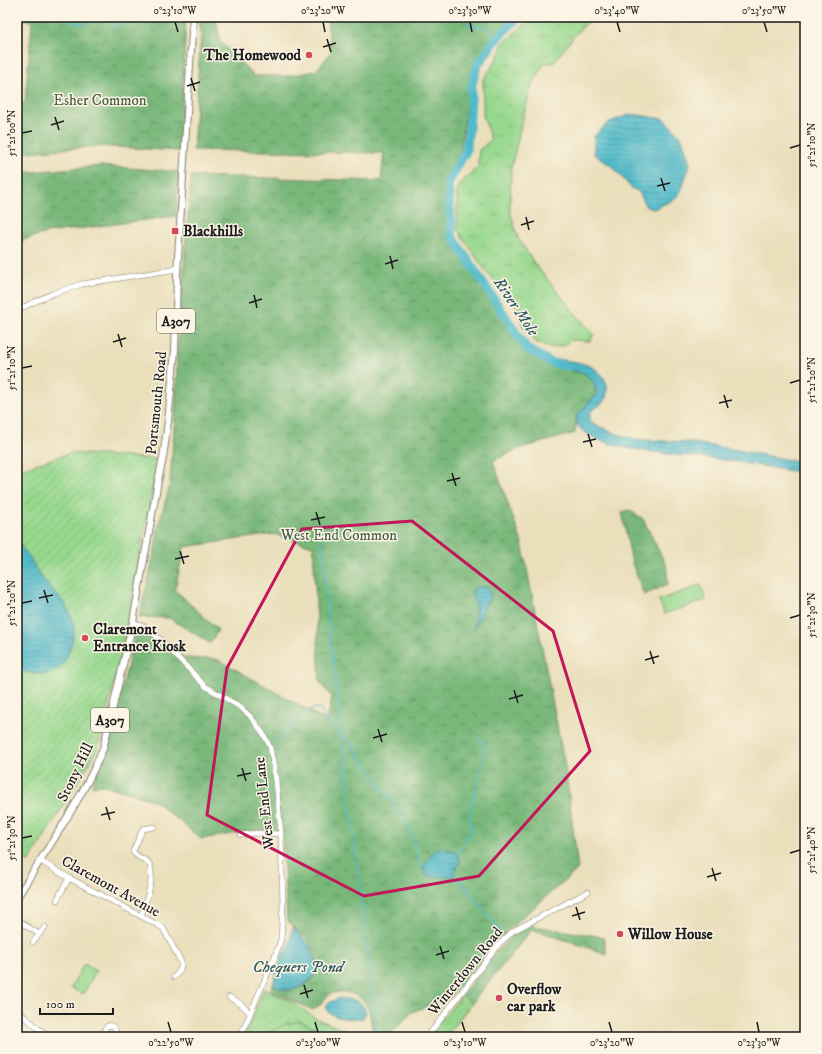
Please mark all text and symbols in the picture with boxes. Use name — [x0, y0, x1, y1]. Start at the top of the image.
text: 0°23'10"W — [154, 5, 197, 17]
text: 0°23'20"W — [301, 5, 346, 17]
text: 0°23'30"W — [448, 5, 492, 17]
text: 0°23'40"W — [594, 5, 640, 17]
text: 0°23'50"W — [742, 5, 787, 17]
place label: The Homewood — [203, 46, 302, 65]
marker: The Homewood — [304, 50, 314, 60]
park label: Esher Common — [53, 91, 147, 110]
text: 51°21'00"N — [6, 110, 18, 156]
text: 51°21'10"N — [806, 122, 818, 168]
place label: Blackhills — [183, 222, 243, 241]
marker: Blackhills — [170, 226, 180, 236]
water label: River Mole — [489, 272, 543, 340]
road number: A307 — [157, 309, 195, 333]
text: 51°21'10"N — [6, 345, 18, 391]
street label: Portsmouth Road — [142, 350, 171, 456]
text: 51°21'20"N — [806, 357, 818, 403]
park label: West End Common — [280, 526, 397, 545]
text: 51°21'20"N — [6, 580, 18, 626]
text: 51°21'30"N — [806, 592, 818, 638]
place label: Claremont Entrance Kiosk — [93, 620, 187, 656]
marker: Claremont Entrance Kiosk — [80, 633, 90, 643]
road number: A307 — [91, 708, 129, 732]
street label: Stony Hill — [53, 739, 98, 805]
street label: West End Lane — [250, 756, 279, 851]
text: 51°21'30"N — [6, 815, 18, 861]
text: 51°21'40"N — [806, 826, 818, 874]
street label: Claremont Avenue — [58, 851, 164, 921]
street label: Winterdown Road — [423, 923, 507, 1020]
place label: Willow House — [627, 925, 714, 944]
marker: Willow House — [615, 929, 625, 939]
water label: Chequers Pond — [253, 957, 346, 977]
place label: Overflow car park — [507, 980, 562, 1016]
scale bar — [40, 990, 113, 1016]
marker: Overflow car park — [494, 993, 504, 1003]
text: 100 m — [46, 997, 75, 1012]
text: 0°22'50"W — [148, 1037, 195, 1049]
text: 0°23'00"W — [296, 1037, 341, 1049]
text: 0°23'10"W — [444, 1037, 487, 1049]
text: 0°23'20"W — [590, 1037, 635, 1049]
text: 0°23'30"W — [737, 1037, 781, 1049]

